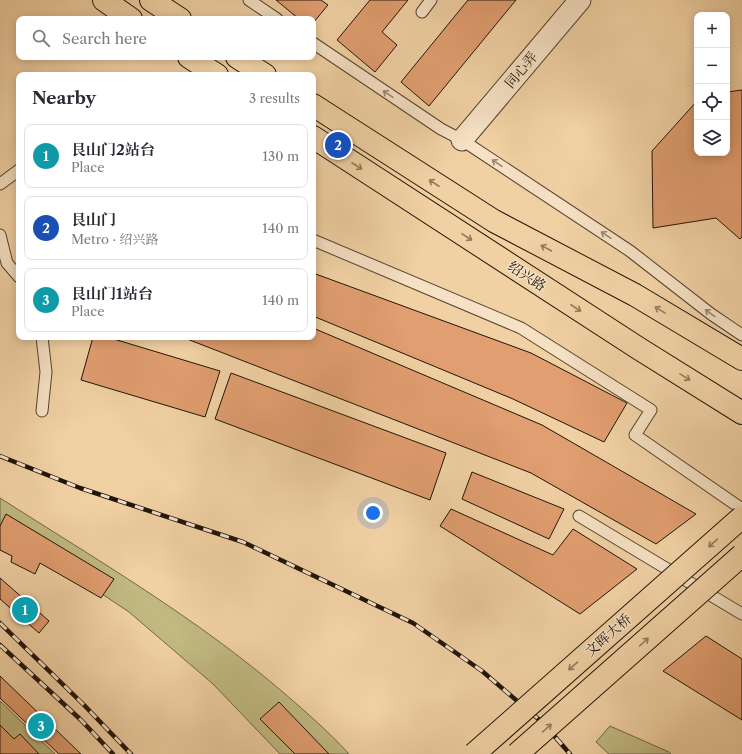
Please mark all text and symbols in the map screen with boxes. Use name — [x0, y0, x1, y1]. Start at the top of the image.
map controls — [694, 12, 730, 156]
button: + — [694, 12, 730, 48]
search box — [16, 16, 316, 60]
icon: search — [30, 27, 52, 49]
text: Search here — [62, 29, 147, 48]
street label: 同心弄 — [501, 48, 541, 92]
button: − — [694, 48, 730, 84]
button: locate — [694, 84, 730, 120]
text: Nearby — [32, 88, 96, 108]
text: 3 results — [249, 90, 300, 106]
one-way arrow — [382, 90, 393, 98]
button: layers — [694, 120, 730, 156]
pin: 2 — [325, 130, 351, 160]
text: 艮山门2站台 — [71, 140, 155, 159]
text: 1 — [43, 148, 49, 164]
text: 130 m — [263, 148, 299, 164]
text: Place — [71, 159, 104, 175]
one-way arrow — [492, 159, 503, 167]
one-way arrow — [352, 162, 363, 170]
one-way arrow — [429, 179, 440, 187]
text: 艮山门 — [71, 210, 116, 229]
text: 2 — [42, 220, 50, 236]
text: 140 m — [262, 220, 299, 236]
text: Metro · 绍兴路 — [71, 231, 159, 247]
one-way arrow — [600, 231, 611, 239]
one-way arrow — [461, 233, 472, 241]
one-way arrow — [540, 244, 552, 252]
street label: 绍兴路 — [504, 257, 550, 295]
text: 艮山门1站台 — [71, 284, 153, 303]
text: 3 — [42, 292, 50, 308]
text: 140 m — [262, 292, 299, 308]
text: Place — [71, 303, 104, 319]
one-way arrow — [570, 304, 582, 312]
one-way arrow — [654, 306, 666, 314]
one-way arrow — [704, 309, 715, 317]
one-way arrow — [679, 374, 691, 382]
your location — [363, 503, 383, 523]
one-way arrow — [708, 538, 718, 547]
pin: 1 — [12, 595, 38, 625]
street label: 文晖大桥 — [581, 610, 635, 660]
one-way arrow — [639, 637, 649, 647]
one-way arrow — [569, 661, 579, 670]
pin: 3 — [28, 711, 54, 741]
one-way arrow — [541, 724, 552, 733]

